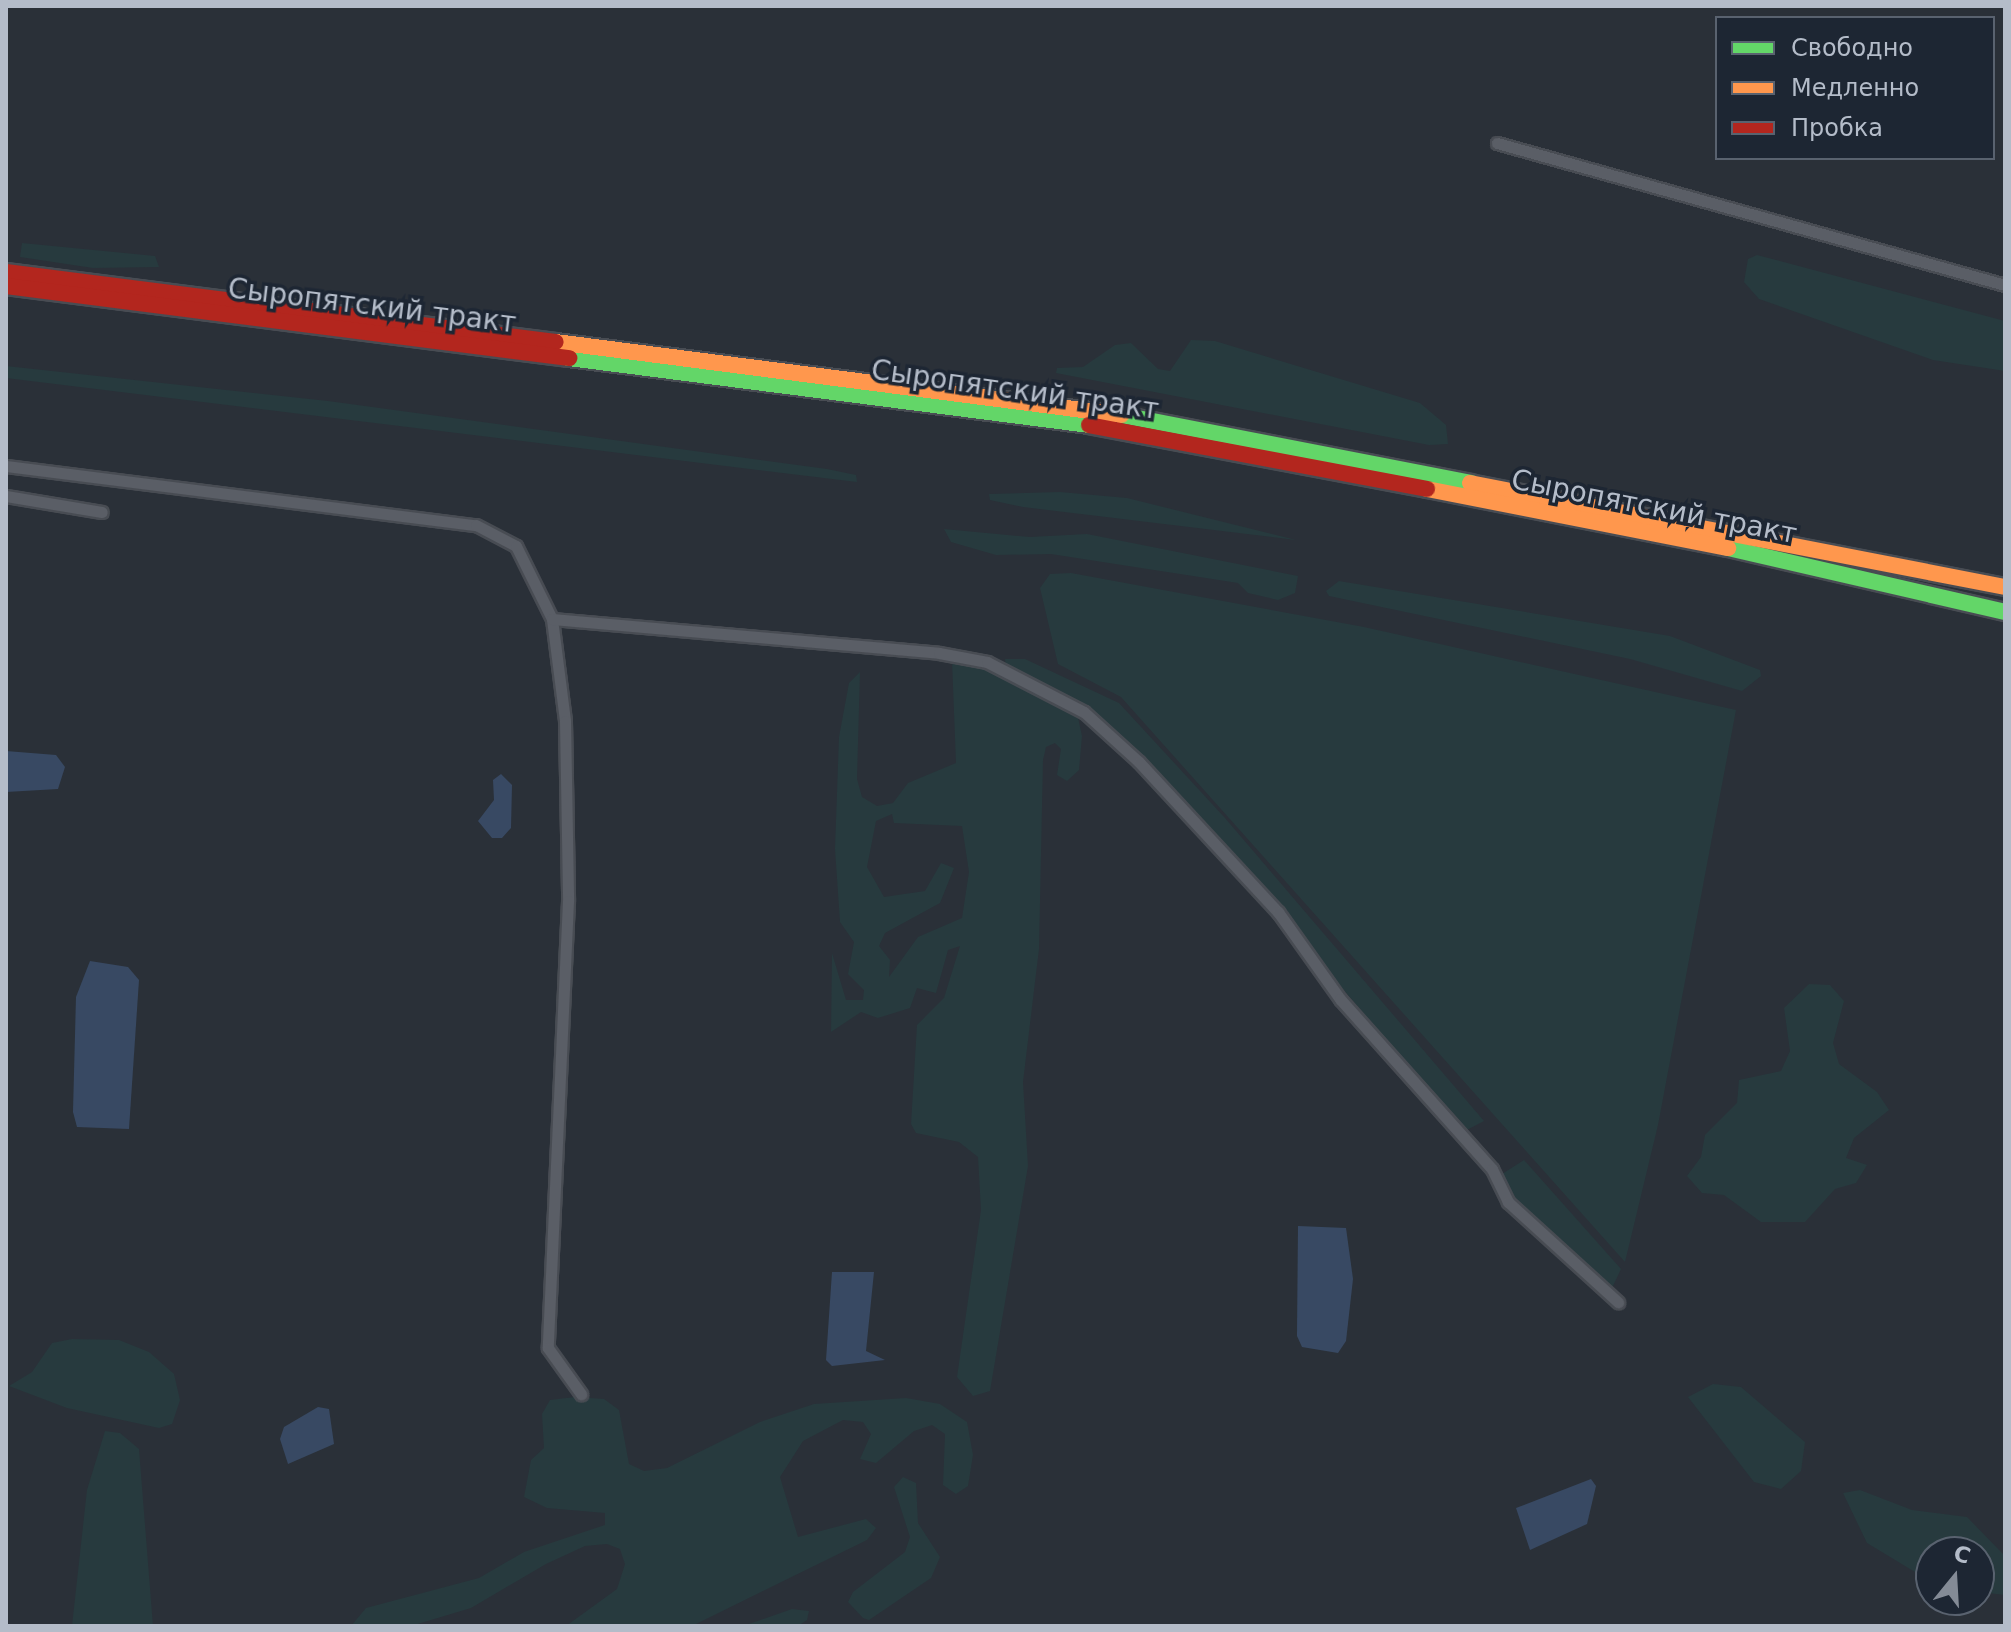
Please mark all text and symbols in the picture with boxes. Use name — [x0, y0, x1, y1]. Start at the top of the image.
legend — [1715, 16, 1995, 160]
text: Свободно — [1791, 34, 1913, 62]
text: Медленно — [1791, 74, 1919, 102]
text: Пробка — [1791, 114, 1883, 142]
street label: Сыропятский тракт — [226, 272, 518, 340]
street label: Сыропятский тракт — [869, 353, 1161, 427]
street label: Сыропятский тракт — [1508, 463, 1800, 551]
north arrow — [1915, 1536, 1995, 1616]
text: С — [1950, 1540, 1973, 1569]

